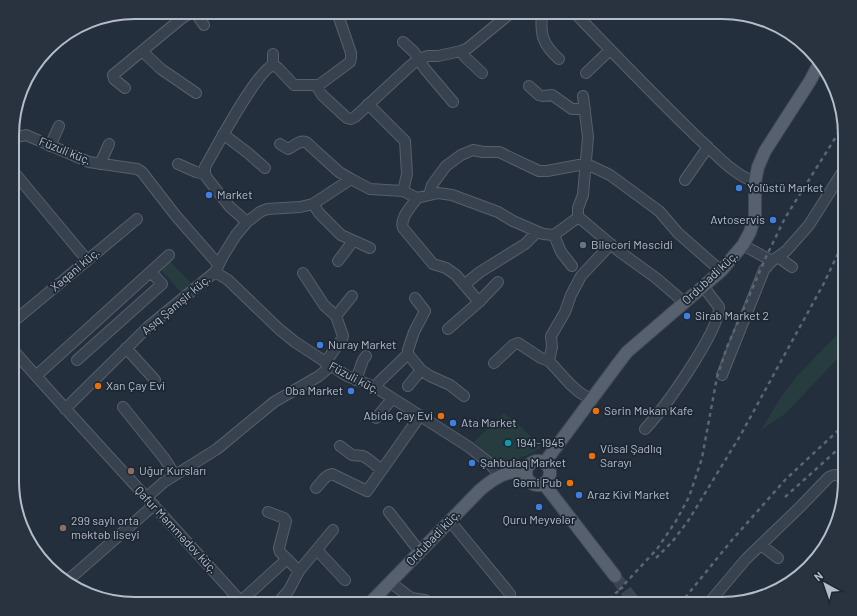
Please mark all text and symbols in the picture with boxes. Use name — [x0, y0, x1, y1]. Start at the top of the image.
street label: Füzuli küç. — [37, 133, 93, 167]
place label: Yolüstü Market — [747, 180, 823, 194]
marker: Yolüstü Market — [734, 183, 744, 193]
place label: Market — [217, 187, 253, 201]
marker: Market — [204, 190, 214, 200]
place label: Avtoservis — [710, 212, 765, 226]
marker: Avtoservis — [768, 215, 778, 225]
place label: Biləcəri Məscidi — [591, 237, 673, 251]
marker: Biləcəri Məscidi — [578, 240, 588, 250]
street label: Xəqani küç. — [47, 245, 102, 294]
street label: Ordubadi küç. — [679, 248, 740, 307]
street label: Aşıq Şəmşir küç. — [138, 271, 213, 337]
place label: Sirab Market 2 — [695, 308, 769, 322]
marker: Sirab Market 2 — [682, 311, 692, 321]
place label: Nuray Market — [328, 337, 396, 351]
marker: Nuray Market — [315, 340, 325, 350]
street label: Füzuli küç. — [327, 358, 382, 396]
place label: Xan Çay Evi — [106, 378, 165, 392]
marker: Xan Çay Evi — [93, 381, 103, 391]
place label: Oba Market — [285, 383, 343, 397]
marker: Oba Market — [346, 386, 356, 396]
place label: Sərin Məkan Kafe — [604, 403, 693, 417]
marker: Sərin Məkan Kafe — [591, 406, 601, 416]
place label: Abidə Çay Evi — [364, 408, 433, 422]
marker: Abidə Çay Evi — [436, 411, 446, 421]
place label: Ata Market — [461, 415, 517, 429]
marker: Ata Market — [448, 418, 458, 428]
place label: 1941-1945 — [516, 435, 564, 449]
marker: 1941-1945 — [503, 438, 513, 448]
place label: Vüsal Şadlıq Sarayı — [600, 441, 662, 469]
marker: Vüsal Şadlıq Sarayı — [587, 451, 597, 461]
place label: Şahbulaq Market — [480, 455, 566, 469]
marker: Şahbulaq Market — [467, 458, 477, 468]
place label: Uğur Kursları — [139, 463, 206, 477]
marker: Uğur Kursları — [126, 466, 136, 476]
place label: Gəmi Pub — [513, 475, 562, 489]
marker: Gəmi Pub — [565, 478, 575, 488]
street label: Qafur Məmmədov küç. — [133, 483, 221, 576]
place label: Araz Kivi Market — [587, 487, 670, 501]
marker: Araz Kivi Market — [574, 490, 584, 500]
marker: Quru Meyvələr — [534, 502, 544, 512]
street label: Ordubadi küç. — [403, 507, 462, 568]
place label: Quru Meyvələr — [503, 512, 576, 526]
place label: 299 saylı orta məktəb liseyi — [71, 513, 139, 541]
marker: 299 saylı orta məktəb liseyi — [58, 523, 68, 533]
north arrow — [805, 564, 845, 604]
text: N — [811, 569, 825, 583]

